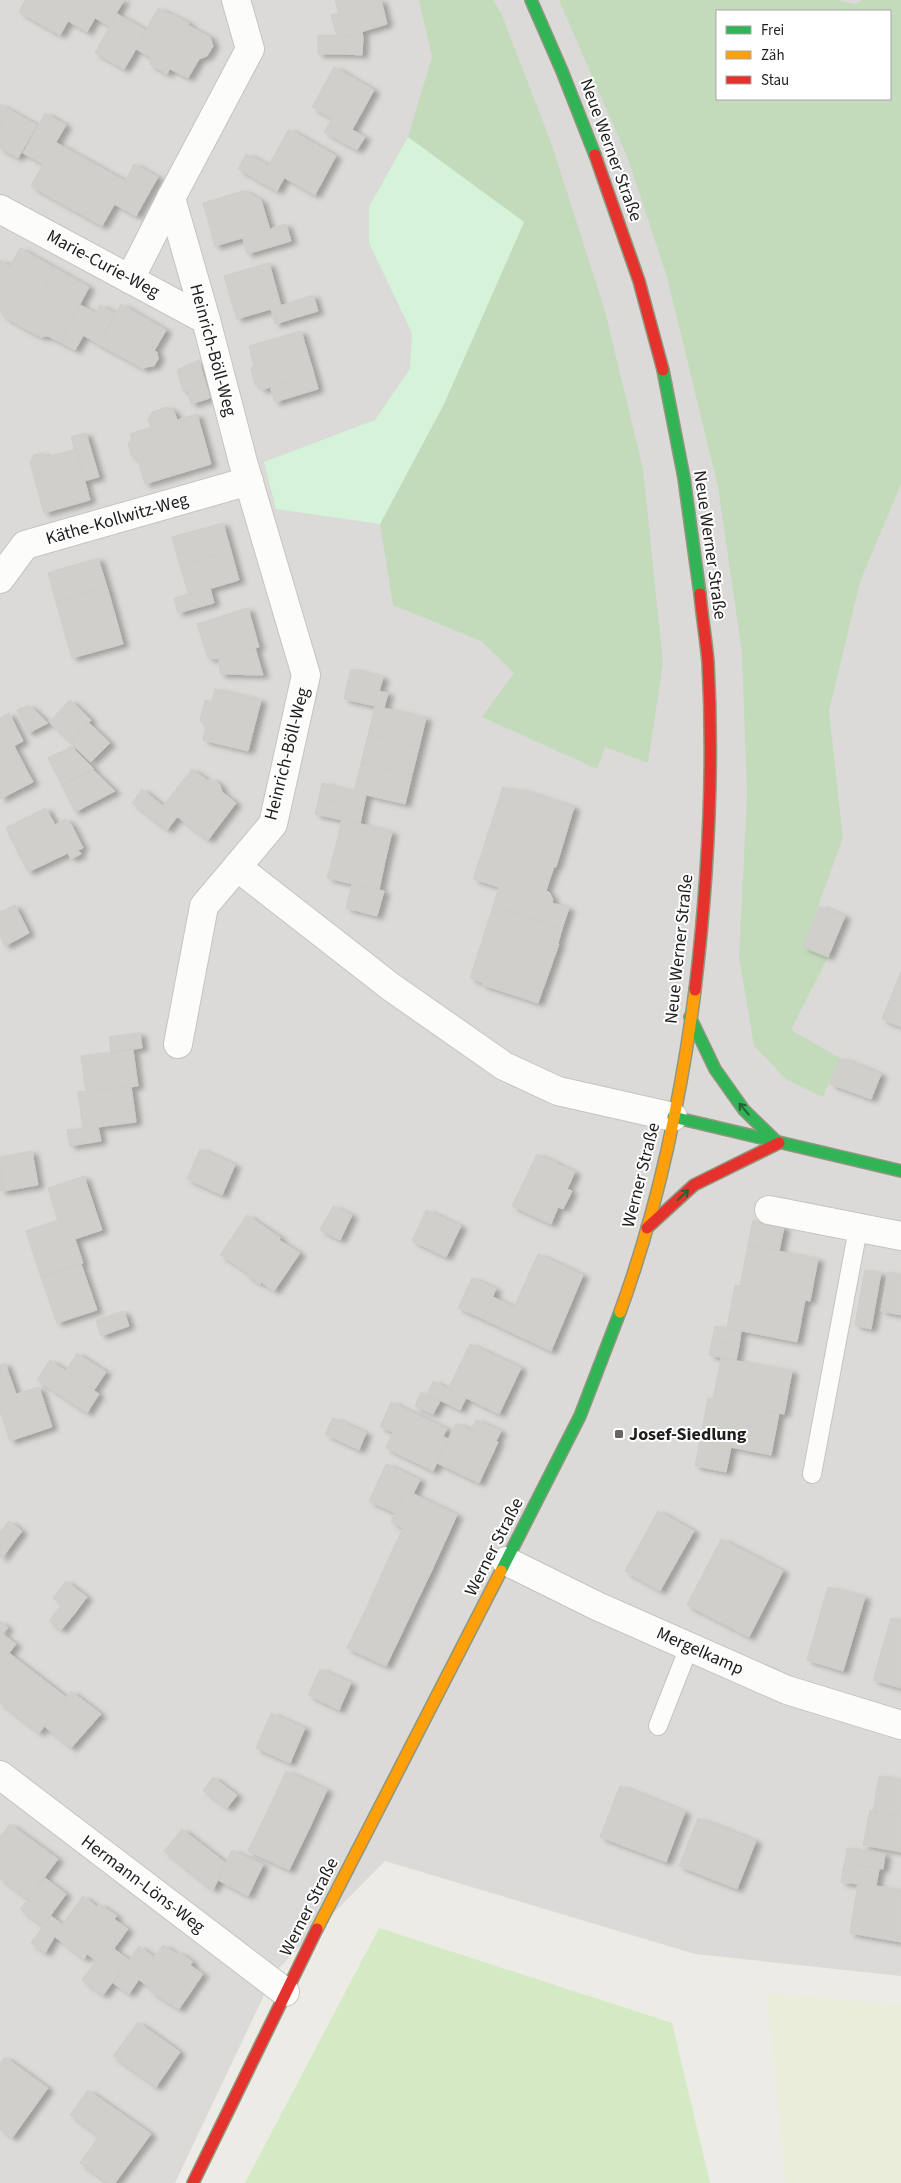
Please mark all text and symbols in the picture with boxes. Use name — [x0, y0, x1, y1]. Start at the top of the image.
legend — [716, 10, 891, 100]
text: Frei — [761, 20, 784, 41]
text: Zäh — [761, 45, 785, 66]
text: Stau — [761, 70, 789, 91]
street label: Neue Werner Straße — [574, 75, 648, 225]
street label: Marie-Curie-Weg — [42, 224, 164, 304]
street label: Heinrich-Böll-Weg — [183, 281, 243, 419]
street label: Neue Werner Straße — [687, 469, 733, 621]
street label: Käthe-Kollwitz-Weg — [43, 487, 191, 551]
street label: Heinrich-Böll-Weg — [258, 685, 316, 823]
street label: Neue Werner Straße — [659, 873, 699, 1025]
one-way arrow — [738, 1103, 749, 1116]
street label: Werner Straße — [616, 1120, 666, 1230]
one-way arrow — [676, 1189, 689, 1201]
place label: Josef-Siedlung — [629, 1422, 747, 1447]
marker: Josef-Siedlung — [613, 1428, 625, 1440]
street label: Werner Straße — [458, 1493, 530, 1601]
street label: Mergelkamp — [652, 1621, 748, 1681]
street label: Hermann-Löns-Weg — [76, 1829, 210, 1939]
street label: Werner Straße — [273, 1853, 345, 1961]

